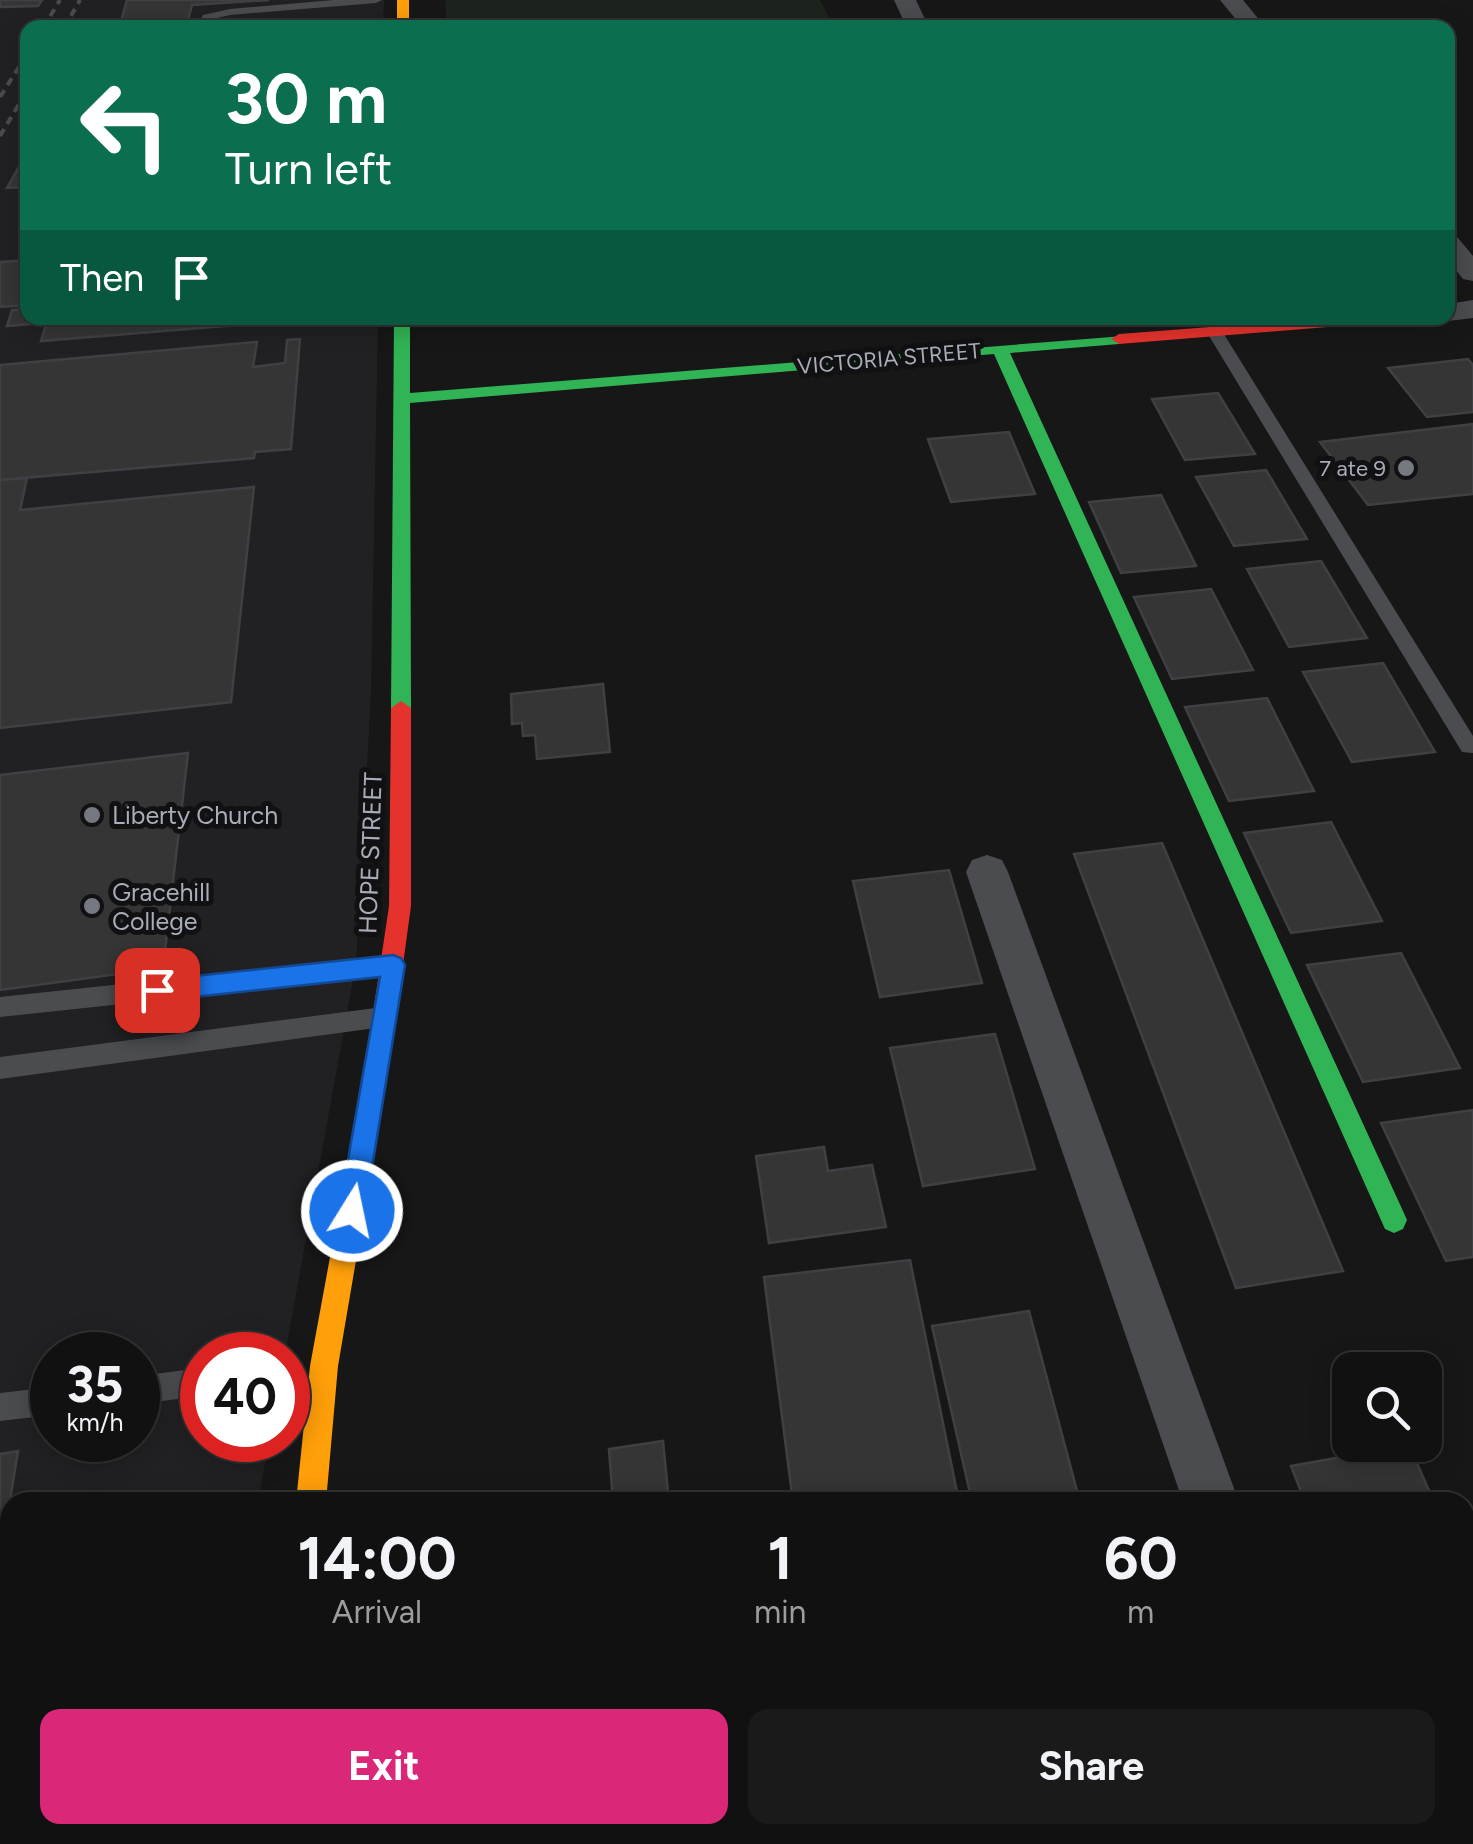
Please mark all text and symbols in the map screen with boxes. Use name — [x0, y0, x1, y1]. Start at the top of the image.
text: 30 m — [225, 56, 387, 141]
icon: left — [60, 60, 190, 190]
text: Turn left — [225, 141, 392, 195]
icon: arrive — [164, 250, 219, 305]
text: Then — [60, 255, 144, 301]
street label: VICTORIA STREET — [796, 337, 982, 380]
place label: 7 ate 9 — [1319, 455, 1386, 482]
marker: 7 ate 9 — [1395, 457, 1417, 479]
street label: HOPE STREET — [352, 771, 388, 934]
place label: Liberty Church — [112, 800, 278, 830]
marker: Liberty Church — [81, 804, 103, 826]
place label: Gracehill College — [112, 877, 210, 936]
marker: Gracehill College — [81, 895, 103, 917]
pin — [115, 948, 200, 1033]
icon: arrive — [130, 963, 185, 1018]
position arrow — [300, 1159, 404, 1263]
speed limit sign: 40 — [180, 1332, 310, 1462]
map controls — [1332, 1352, 1442, 1462]
button: search — [1332, 1352, 1442, 1462]
text: 35 — [67, 1354, 123, 1415]
text: km/h — [66, 1407, 124, 1437]
text: 14:00 — [297, 1522, 457, 1594]
text: 1 — [768, 1522, 793, 1594]
text: 60 — [1104, 1522, 1178, 1594]
text: Arrival — [332, 1593, 422, 1631]
text: min — [754, 1593, 806, 1631]
text: m — [1127, 1593, 1154, 1631]
button: Exit — [40, 1709, 728, 1824]
button: Share — [748, 1709, 1435, 1824]

